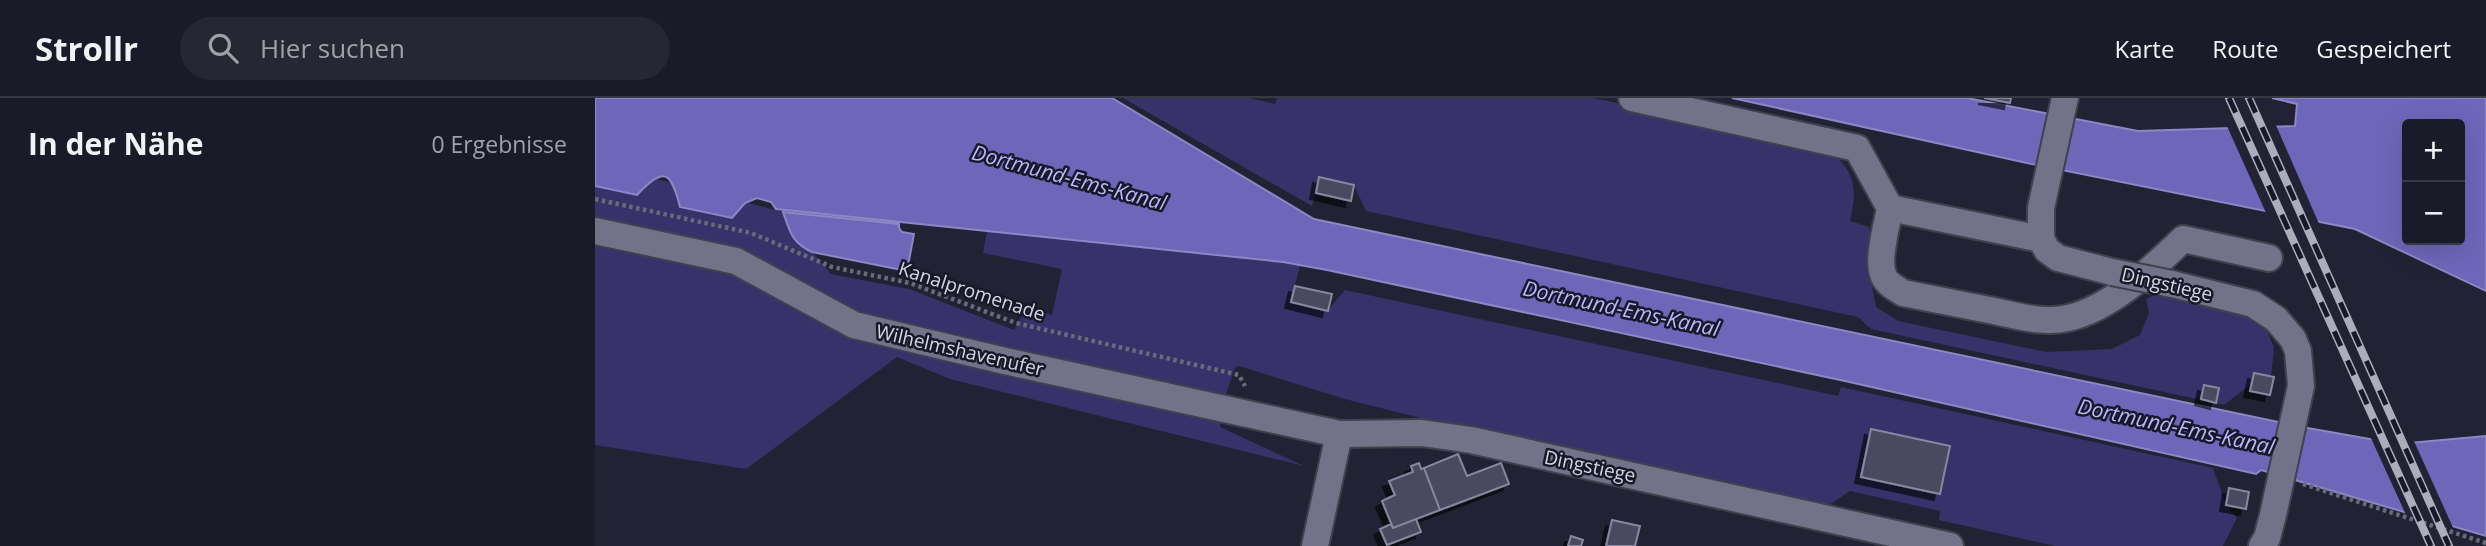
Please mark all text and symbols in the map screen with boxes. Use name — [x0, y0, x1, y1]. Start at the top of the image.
search box — [180, 17, 670, 80]
text: Strollr — [35, 26, 138, 71]
icon: search — [204, 29, 242, 67]
text: Hier suchen — [260, 30, 405, 66]
text: Karte — [2114, 32, 2174, 65]
text: Route — [2212, 32, 2278, 65]
text: Gespeichert — [2316, 32, 2451, 65]
map controls — [2402, 119, 2465, 245]
button: + — [2402, 119, 2465, 182]
text: In der Nähe — [28, 123, 204, 164]
text: 0 Ergebnisse — [431, 128, 567, 160]
water label: Dortmund-Ems-Kanal — [969, 138, 1170, 217]
button: − — [2402, 182, 2465, 245]
street label: Kanalpromenade — [895, 255, 1049, 327]
street label: Dingstiege — [2119, 261, 2215, 307]
water label: Dortmund-Ems-Kanal — [1520, 274, 1723, 343]
street label: Wilhelmshavenufer — [874, 318, 1047, 382]
water label: Dortmund-Ems-Kanal — [2075, 392, 2278, 461]
street label: Dingstiege — [1542, 444, 1638, 488]

